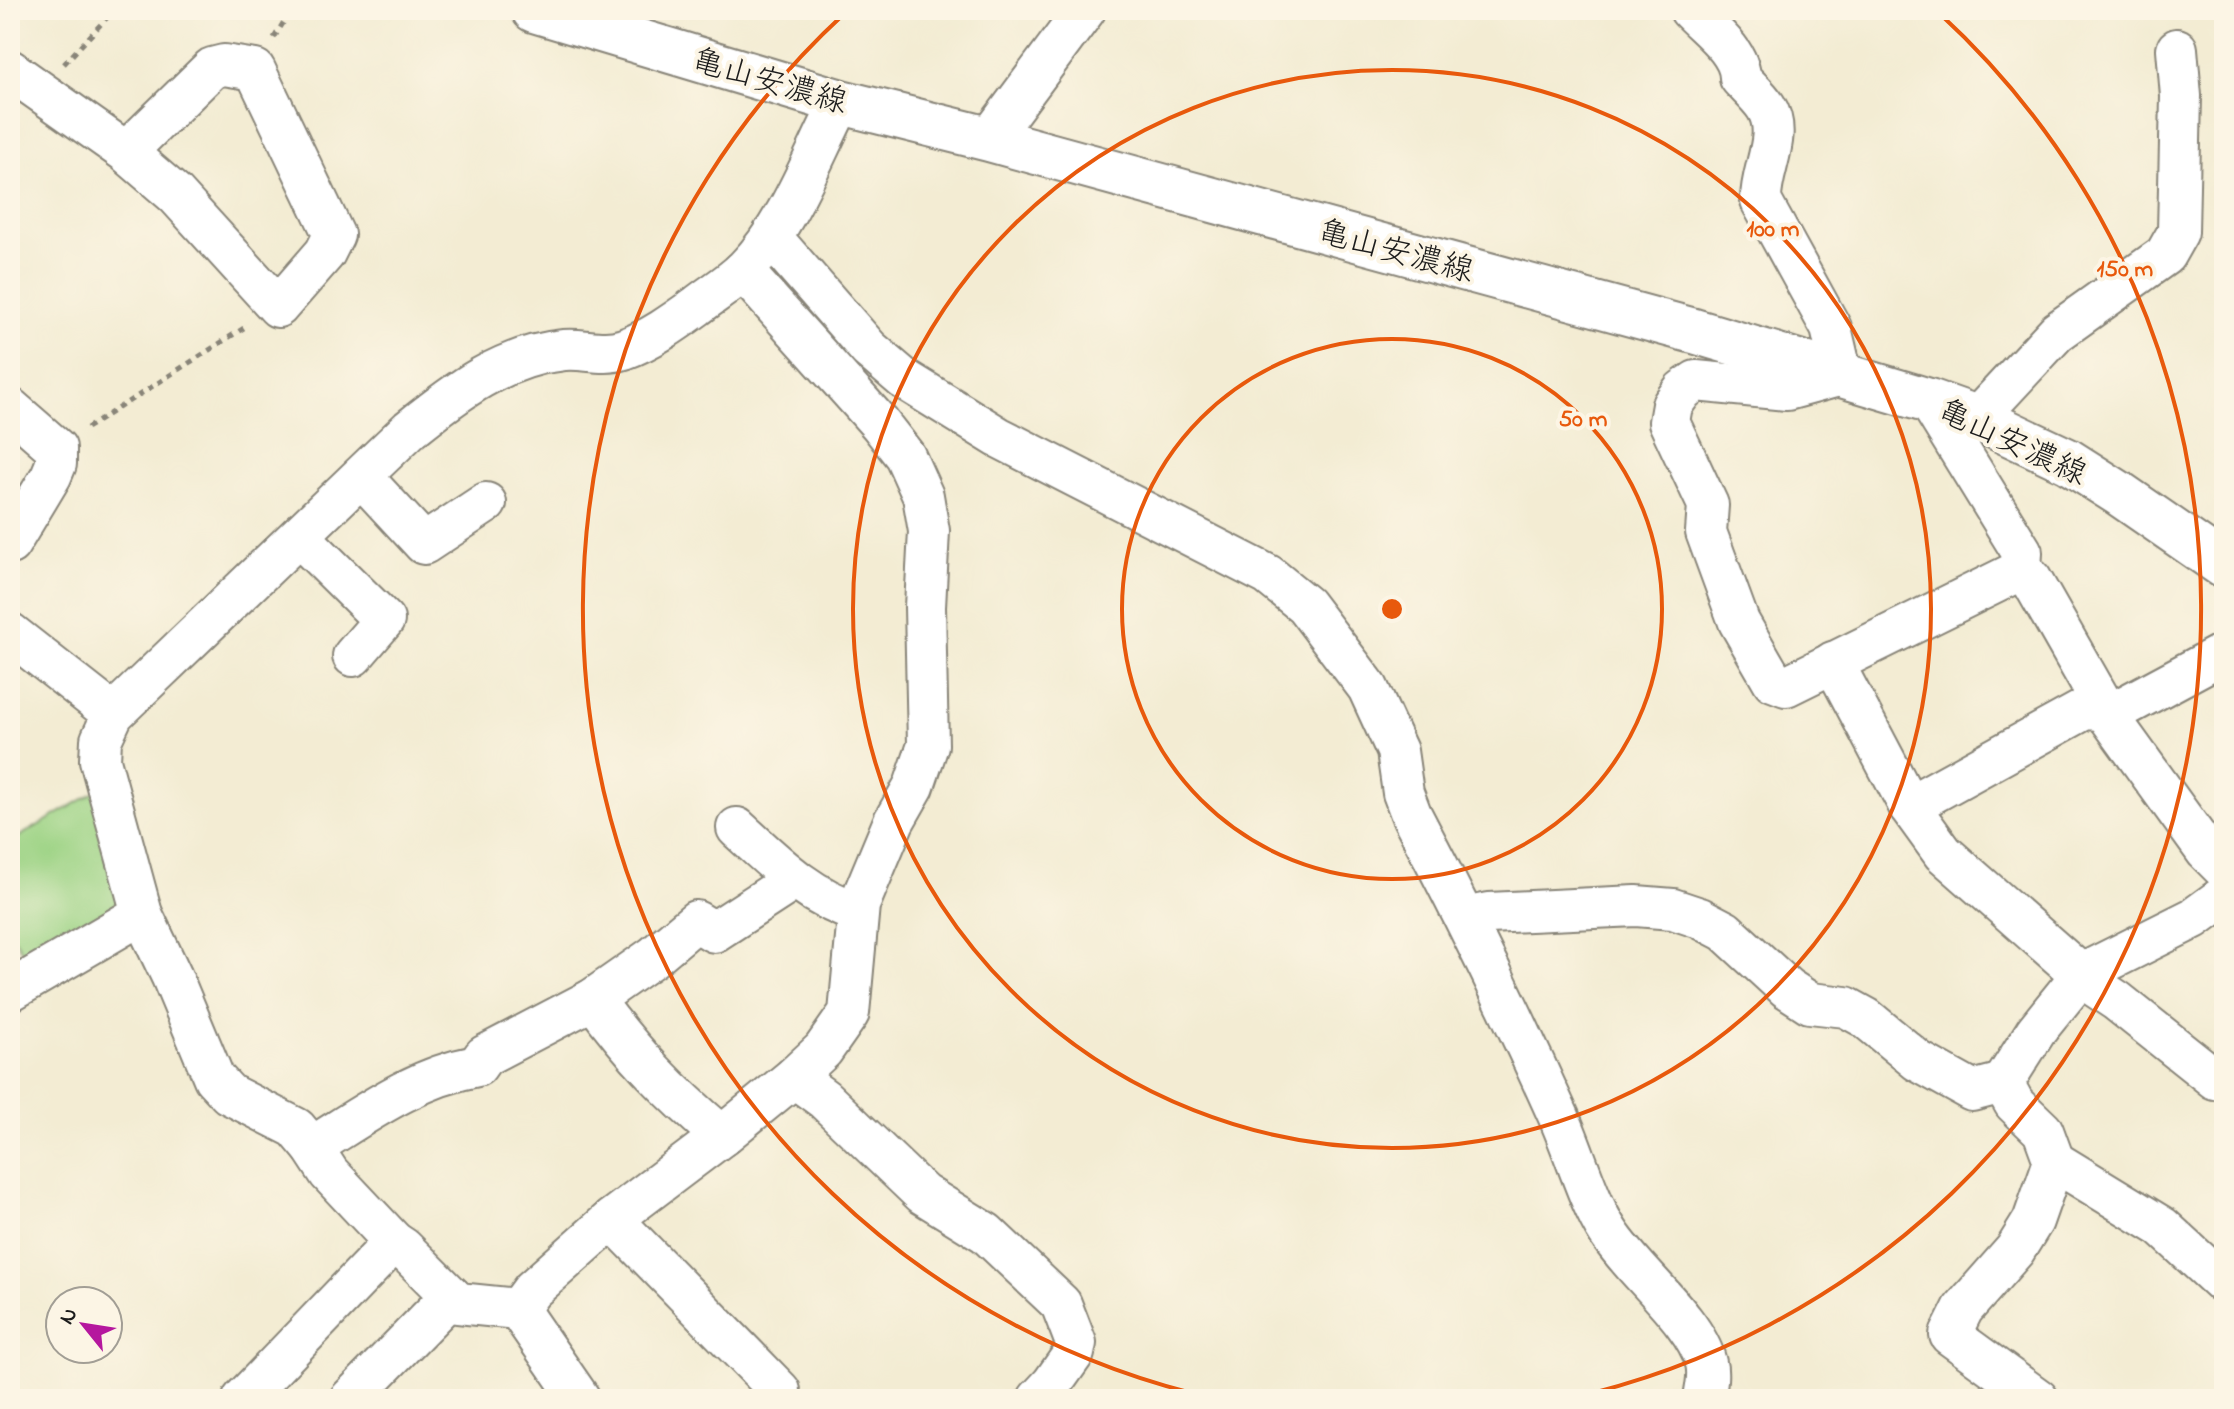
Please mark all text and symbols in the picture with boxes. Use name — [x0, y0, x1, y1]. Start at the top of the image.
street label: 亀山安濃線 — [686, 39, 852, 128]
street label: 亀山安濃線 — [1312, 210, 1478, 297]
text: 100 m — [1747, 213, 1800, 248]
text: 150 m — [2097, 253, 2154, 288]
street label: 亀山安濃線 — [1929, 389, 2094, 499]
text: 50 m — [1559, 403, 1608, 438]
centre of rings — [1378, 595, 1406, 623]
north arrow — [44, 1285, 124, 1365]
text: N — [52, 1302, 87, 1331]

